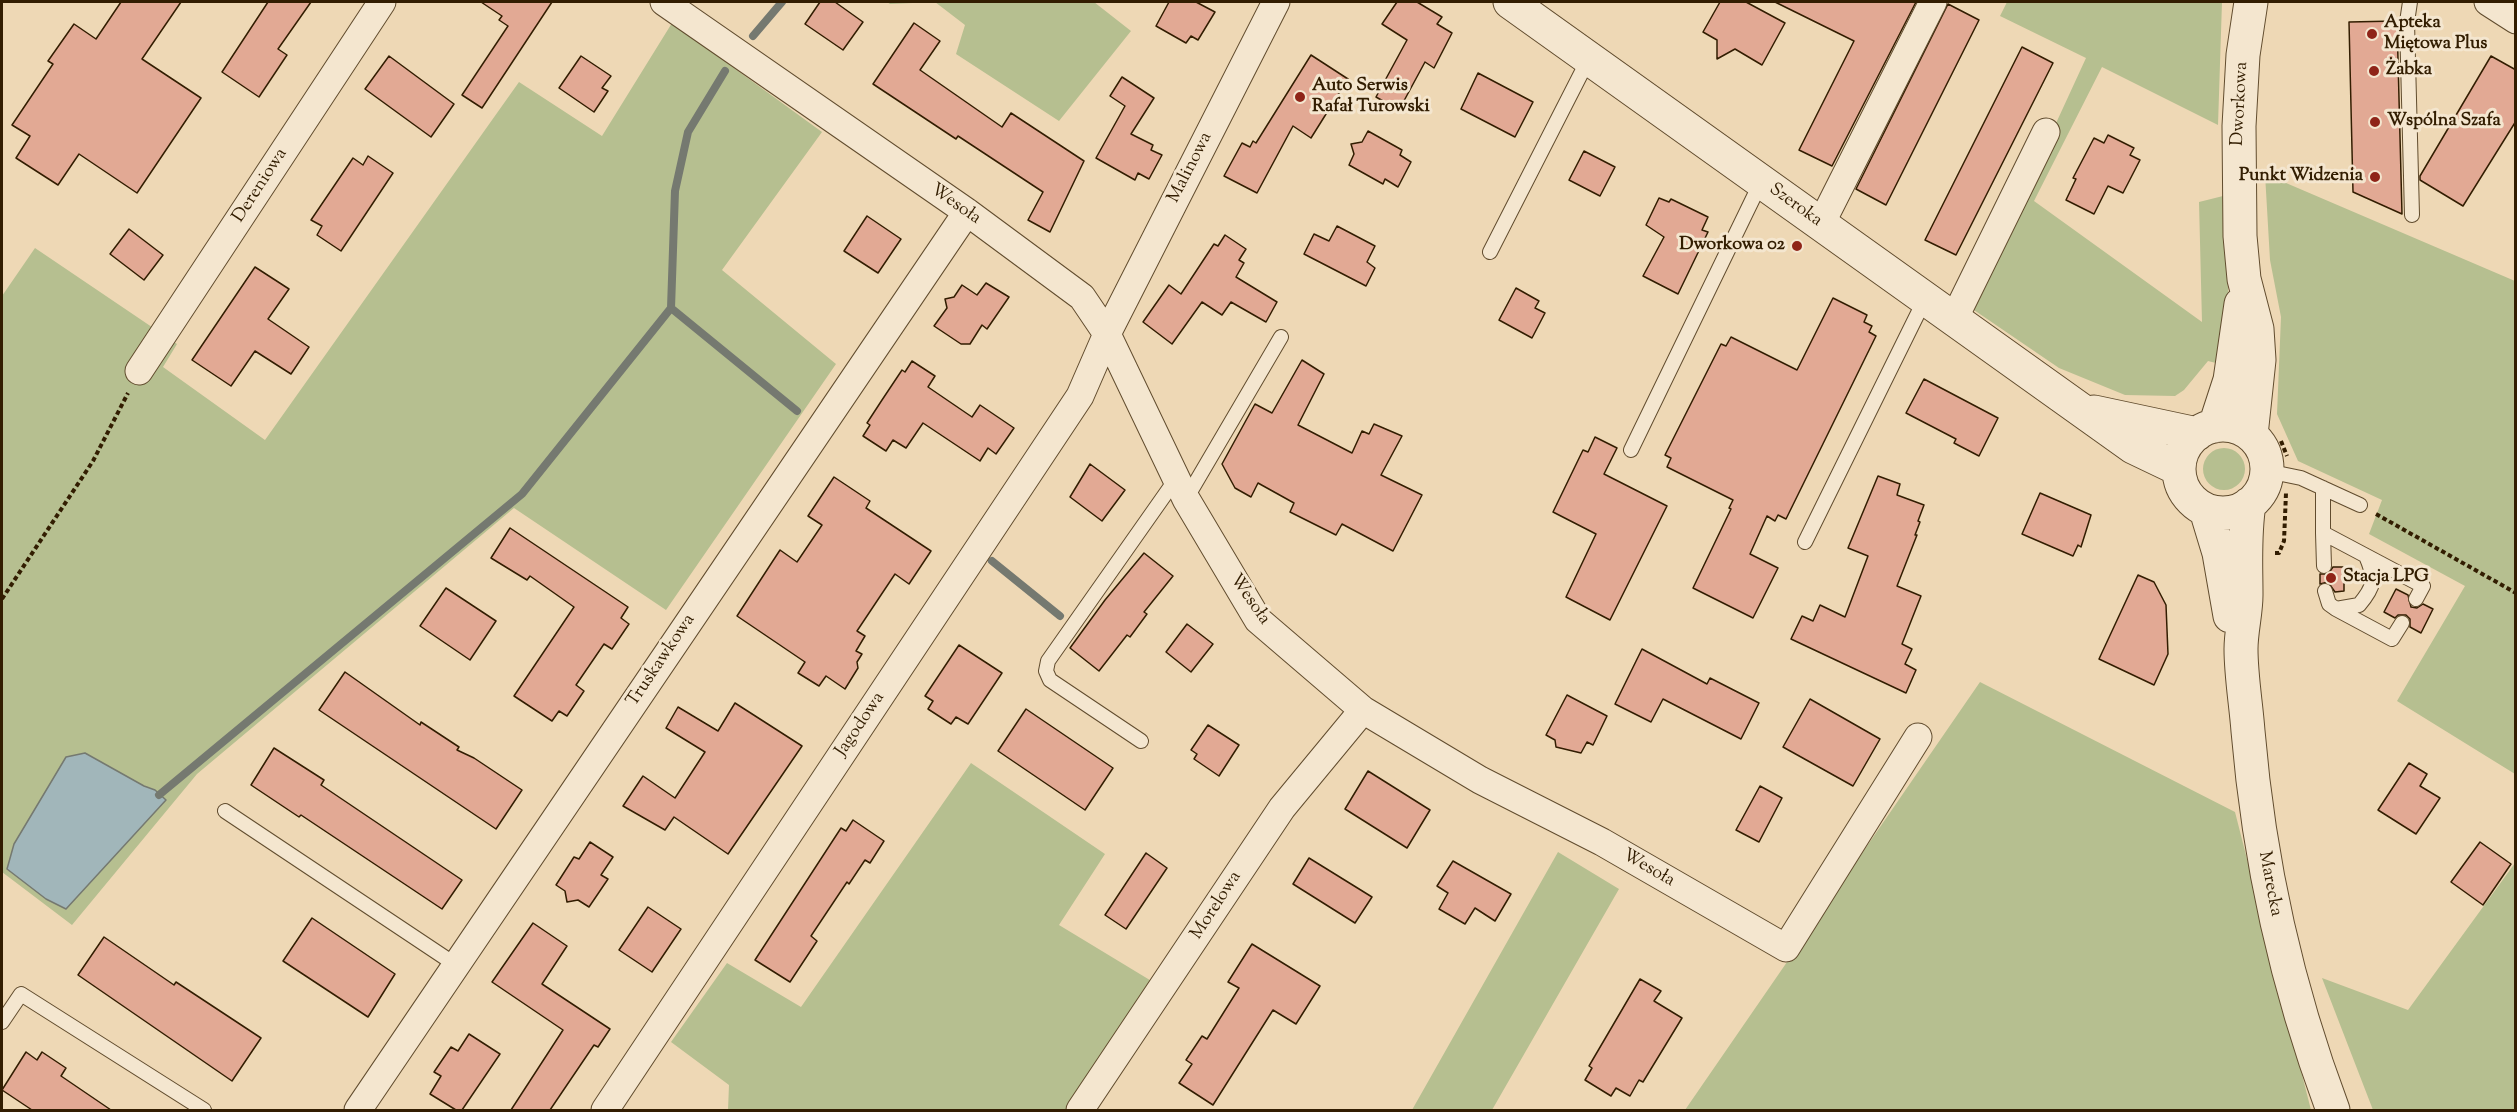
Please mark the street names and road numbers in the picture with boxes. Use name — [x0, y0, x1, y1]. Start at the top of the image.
street label: Dworkowa — [2228, 61, 2254, 147]
street label: Malinowa — [1164, 129, 1218, 207]
street label: Dereniowa — [229, 145, 293, 227]
street label: Szeroka — [1764, 179, 1826, 233]
street label: Wesoła — [926, 180, 984, 230]
street label: Wesoła — [1224, 571, 1274, 629]
street label: Truskawkowa — [623, 611, 701, 711]
street label: Jagodowa — [832, 689, 890, 761]
street label: Wesoła — [1618, 845, 1678, 893]
street label: Marecka — [2252, 850, 2286, 918]
street label: Morelowa — [1187, 868, 1247, 944]

